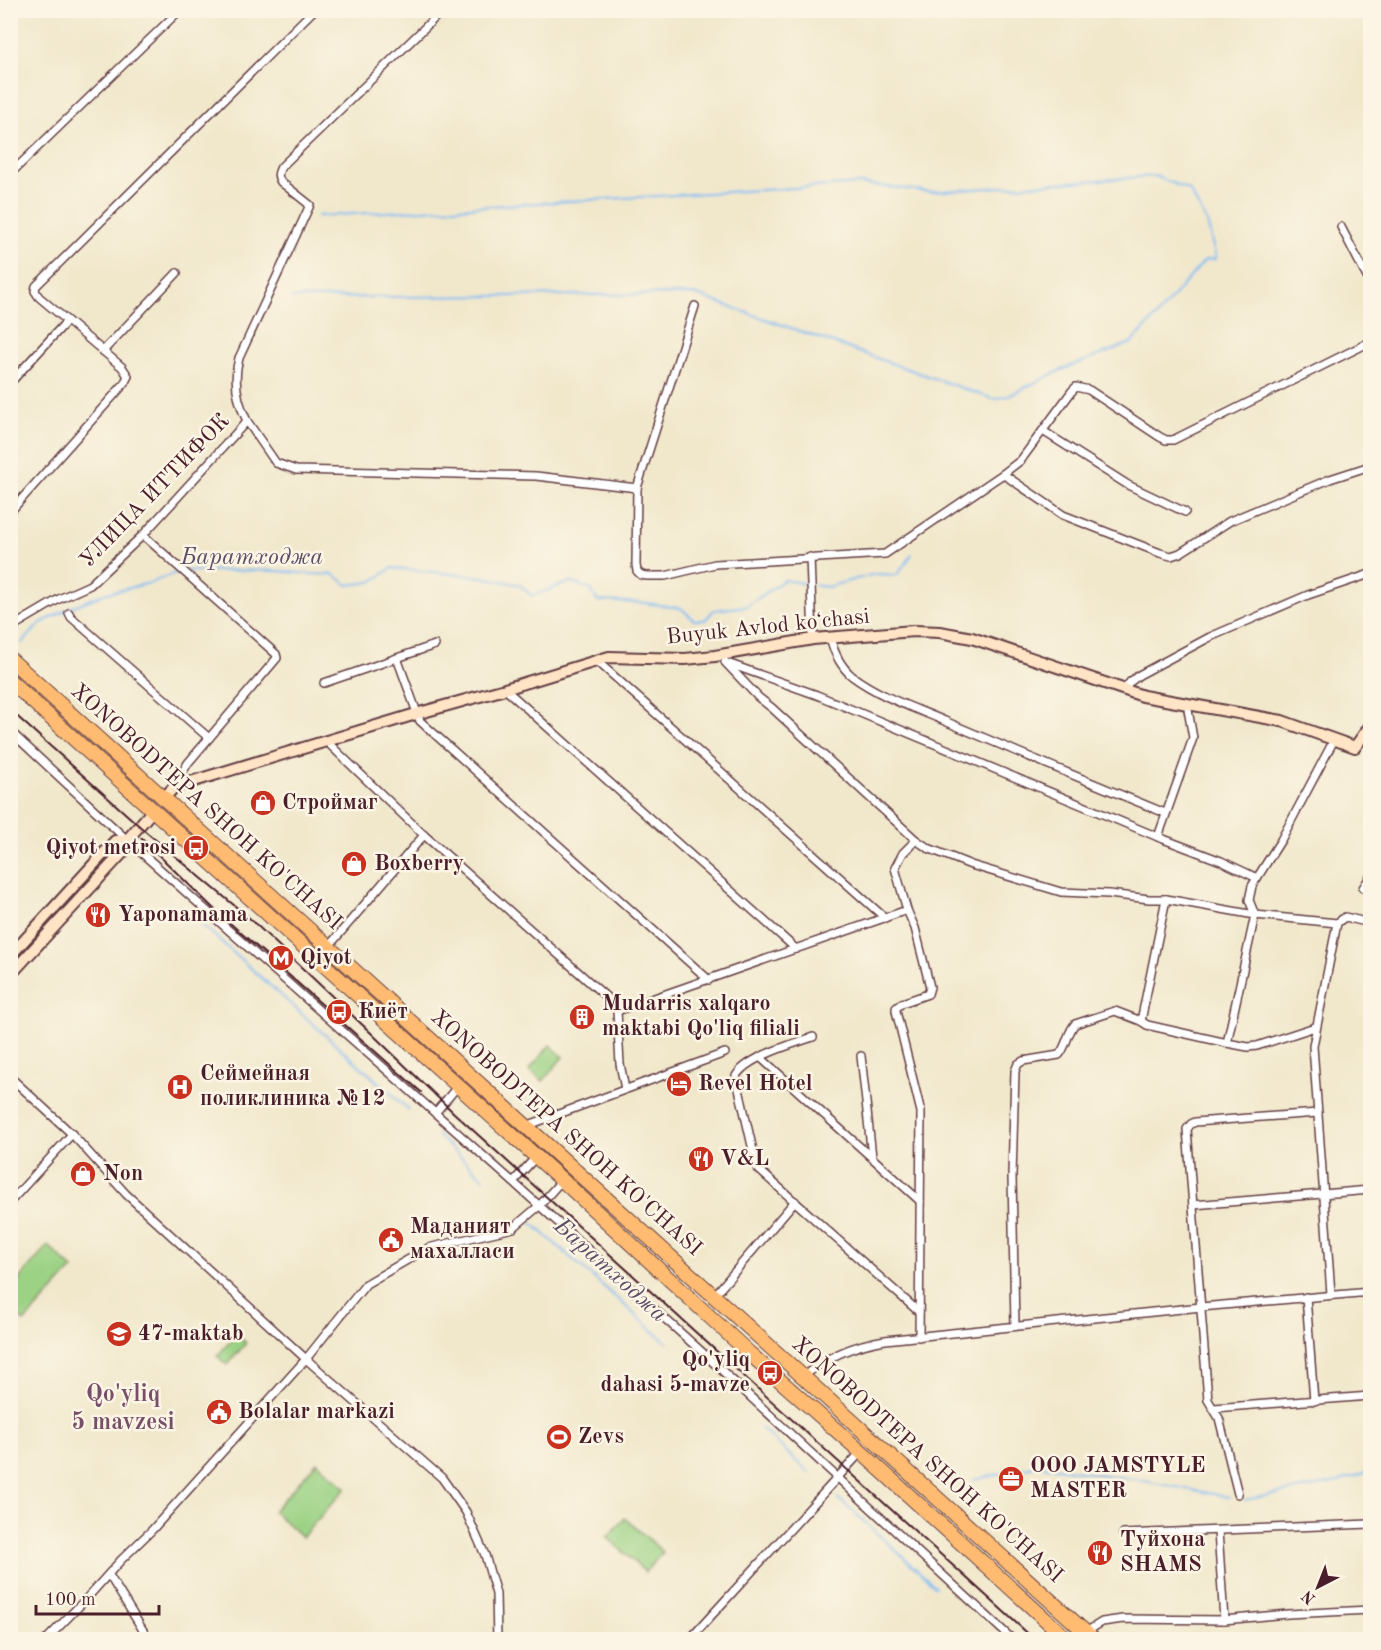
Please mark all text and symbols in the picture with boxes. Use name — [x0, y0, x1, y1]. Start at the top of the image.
street label: УЛИЦА ИТТИФОК — [76, 410, 234, 572]
water label: Баратходжа — [180, 546, 323, 570]
street label: Buyuk Avlod koʻchasi — [665, 605, 871, 649]
street label: XONOBODTEPA SHOH KO'CHASI — [66, 680, 346, 934]
shop icon: Строймаг — [248, 788, 278, 818]
place label: Строймаг — [282, 792, 378, 814]
bus stop icon: Qiyot metrosi — [181, 833, 211, 863]
place label: Qiyot metrosi — [45, 837, 176, 859]
shop icon: Boxberry — [339, 849, 369, 879]
place label: Boxberry — [374, 853, 464, 875]
restaurant icon: Yaponamama — [83, 900, 113, 930]
place label: Yaponamama — [118, 904, 248, 926]
metro station icon: Qiyot — [266, 943, 296, 973]
place label: Qiyot — [300, 947, 352, 969]
place label: Mudarris xalqaro maktabi Qo'liq filiali — [602, 993, 800, 1040]
bus stop icon: Киёт — [324, 997, 354, 1027]
place label: Киёт — [358, 1001, 408, 1023]
building icon: Mudarris xalqaro maktabi Qo'liq filiali — [567, 1002, 597, 1032]
street label: XONOBODTEPA SHOH KO'CHASI — [426, 1006, 706, 1260]
place label: Сеймейная поликлиника №12 — [200, 1063, 386, 1110]
hotel icon: Revel Hotel — [664, 1069, 694, 1099]
hospital icon: Сеймейная поликлиника №12 — [165, 1072, 195, 1102]
place label: Revel Hotel — [698, 1073, 813, 1095]
restaurant icon: V&L — [686, 1144, 716, 1174]
place label: V&L — [720, 1148, 769, 1170]
shop icon: Non — [68, 1159, 98, 1189]
place label: Non — [103, 1163, 143, 1185]
water label: Баратходжа — [548, 1214, 671, 1328]
place label: Маданият махалласи — [410, 1216, 515, 1263]
public building icon: Маданият махалласи — [376, 1225, 406, 1255]
school or university icon: 47-maktab — [104, 1319, 134, 1349]
place label: 47-maktab — [138, 1323, 244, 1345]
street label: XONOBODTEPA SHOH KO'CHASI — [787, 1333, 1067, 1587]
place label: Qo'yliq dahasi 5-mavze — [601, 1349, 750, 1396]
bus stop icon: Qo'yliq dahasi 5-mavze — [755, 1358, 785, 1388]
district label: Qo'yliq 5 mavzesi — [71, 1383, 175, 1435]
public building icon: Bolalar markazi — [204, 1397, 234, 1427]
place label: Bolalar markazi — [238, 1401, 395, 1423]
sports icon: Zevs — [544, 1422, 574, 1452]
place label: Zevs — [578, 1426, 624, 1448]
place label: OOO JAMSTYLE MASTER — [1030, 1455, 1205, 1502]
office icon: OOO JAMSTYLE MASTER — [996, 1464, 1026, 1494]
place label: Туйхона SHAMS — [1120, 1529, 1205, 1576]
restaurant icon: Туйхона SHAMS — [1085, 1538, 1115, 1568]
north arrow — [1288, 1557, 1348, 1617]
scale bar — [36, 1578, 159, 1616]
text: N — [1299, 1586, 1319, 1607]
text: 100 m — [45, 1591, 96, 1609]

